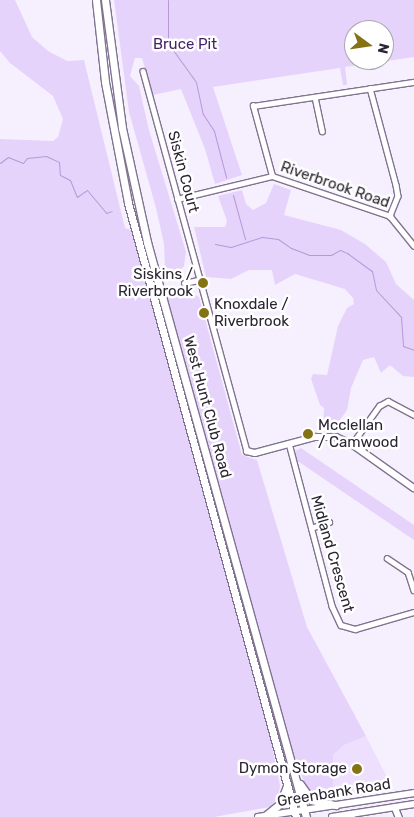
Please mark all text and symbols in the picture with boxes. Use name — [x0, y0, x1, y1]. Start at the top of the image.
north arrow — [344, 20, 394, 70]
park label: Bruce Pit — [153, 36, 217, 54]
text: N — [374, 42, 393, 55]
street label: Siskin Court — [163, 129, 203, 215]
street label: Riverbrook Road — [278, 158, 392, 212]
place label: Siskins / Riverbrook — [118, 265, 193, 300]
marker: Siskins / Riverbrook — [197, 277, 209, 289]
place label: Knoxdale / Riverbrook — [214, 295, 289, 330]
marker: Knoxdale / Riverbrook — [198, 307, 210, 319]
street label: West Hunt Club Road — [179, 334, 235, 480]
place label: Mcclellan / Camwood — [318, 416, 398, 451]
marker: Mcclellan / Camwood — [302, 428, 314, 440]
street label: Midland Crescent — [307, 493, 357, 615]
place label: Dymon Storage — [239, 760, 347, 778]
marker: Dymon Storage — [351, 763, 363, 775]
street label: Greenbank Road — [276, 775, 392, 811]

